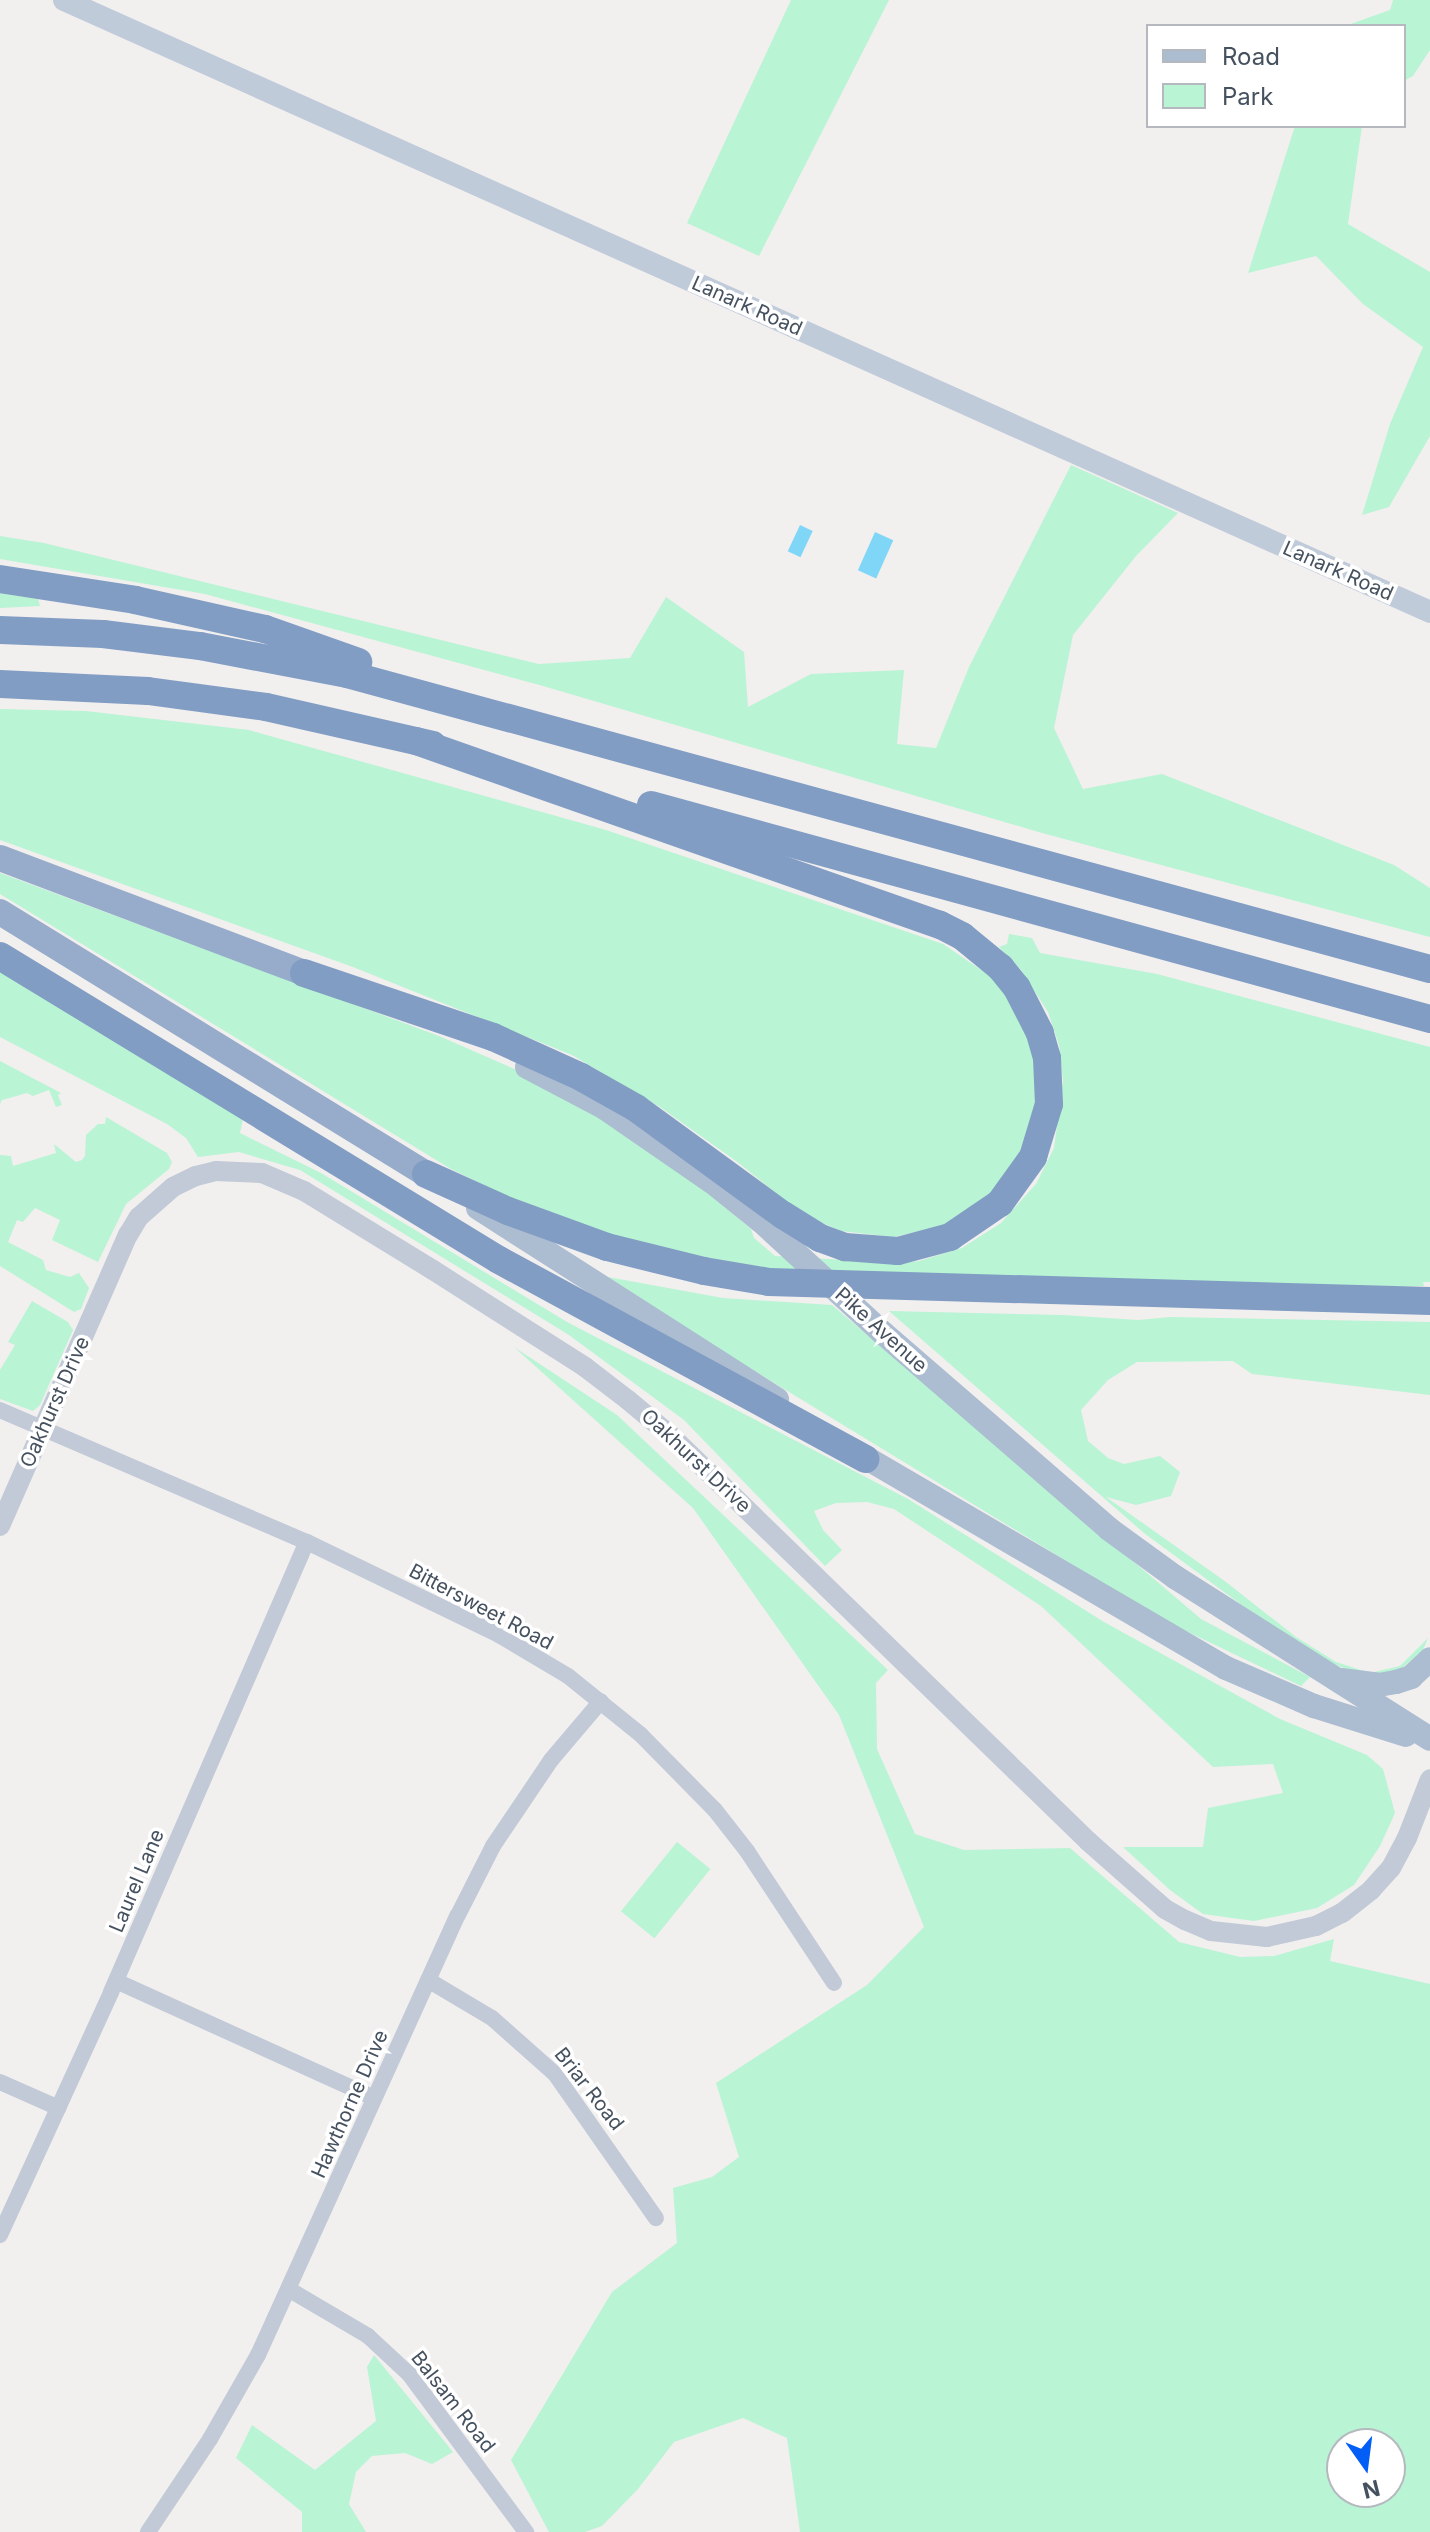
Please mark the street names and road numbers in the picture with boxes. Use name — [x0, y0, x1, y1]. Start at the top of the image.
street label: Lanark Road — [688, 271, 806, 341]
street label: Lanark Road — [1279, 536, 1397, 606]
street label: Pike Avenue — [830, 1282, 932, 1378]
street label: Oakhurst Drive — [15, 1333, 95, 1471]
street label: Oakhurst Drive — [636, 1404, 756, 1518]
street label: Bittersweet Road — [405, 1559, 557, 1655]
street label: Laurel Lane — [105, 1826, 169, 1936]
street label: Hawthorne Drive — [307, 2026, 393, 2182]
street label: Briar Road — [549, 2043, 629, 2135]
street label: Balsam Road — [406, 2346, 500, 2458]

